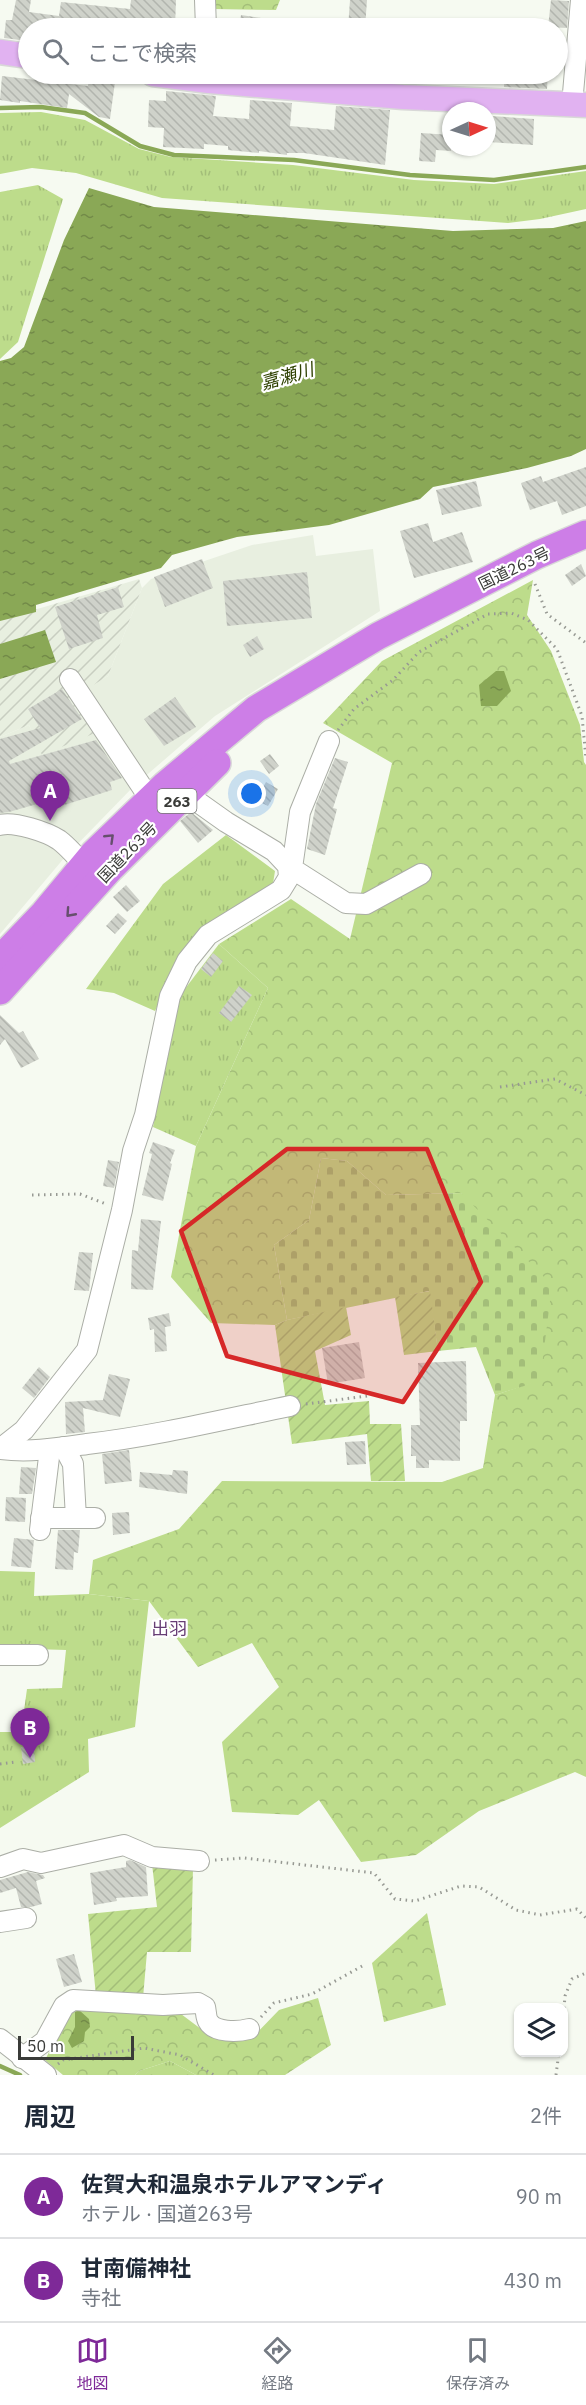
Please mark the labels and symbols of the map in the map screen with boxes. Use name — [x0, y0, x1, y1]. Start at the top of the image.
north arrow — [442, 102, 496, 156]
water label: 嘉瀬川 — [258, 357, 318, 394]
street label: 国道263号 — [475, 542, 553, 594]
pin: A — [31, 772, 70, 821]
your location — [237, 779, 266, 808]
road number: 263 — [158, 789, 196, 813]
street label: 国道263号 — [93, 817, 161, 887]
one-way arrow — [103, 834, 113, 845]
one-way arrow — [66, 906, 77, 917]
district label: 出羽 — [151, 1617, 187, 1640]
pin: B — [10, 1708, 50, 1758]
scale bar — [18, 2033, 134, 2060]

